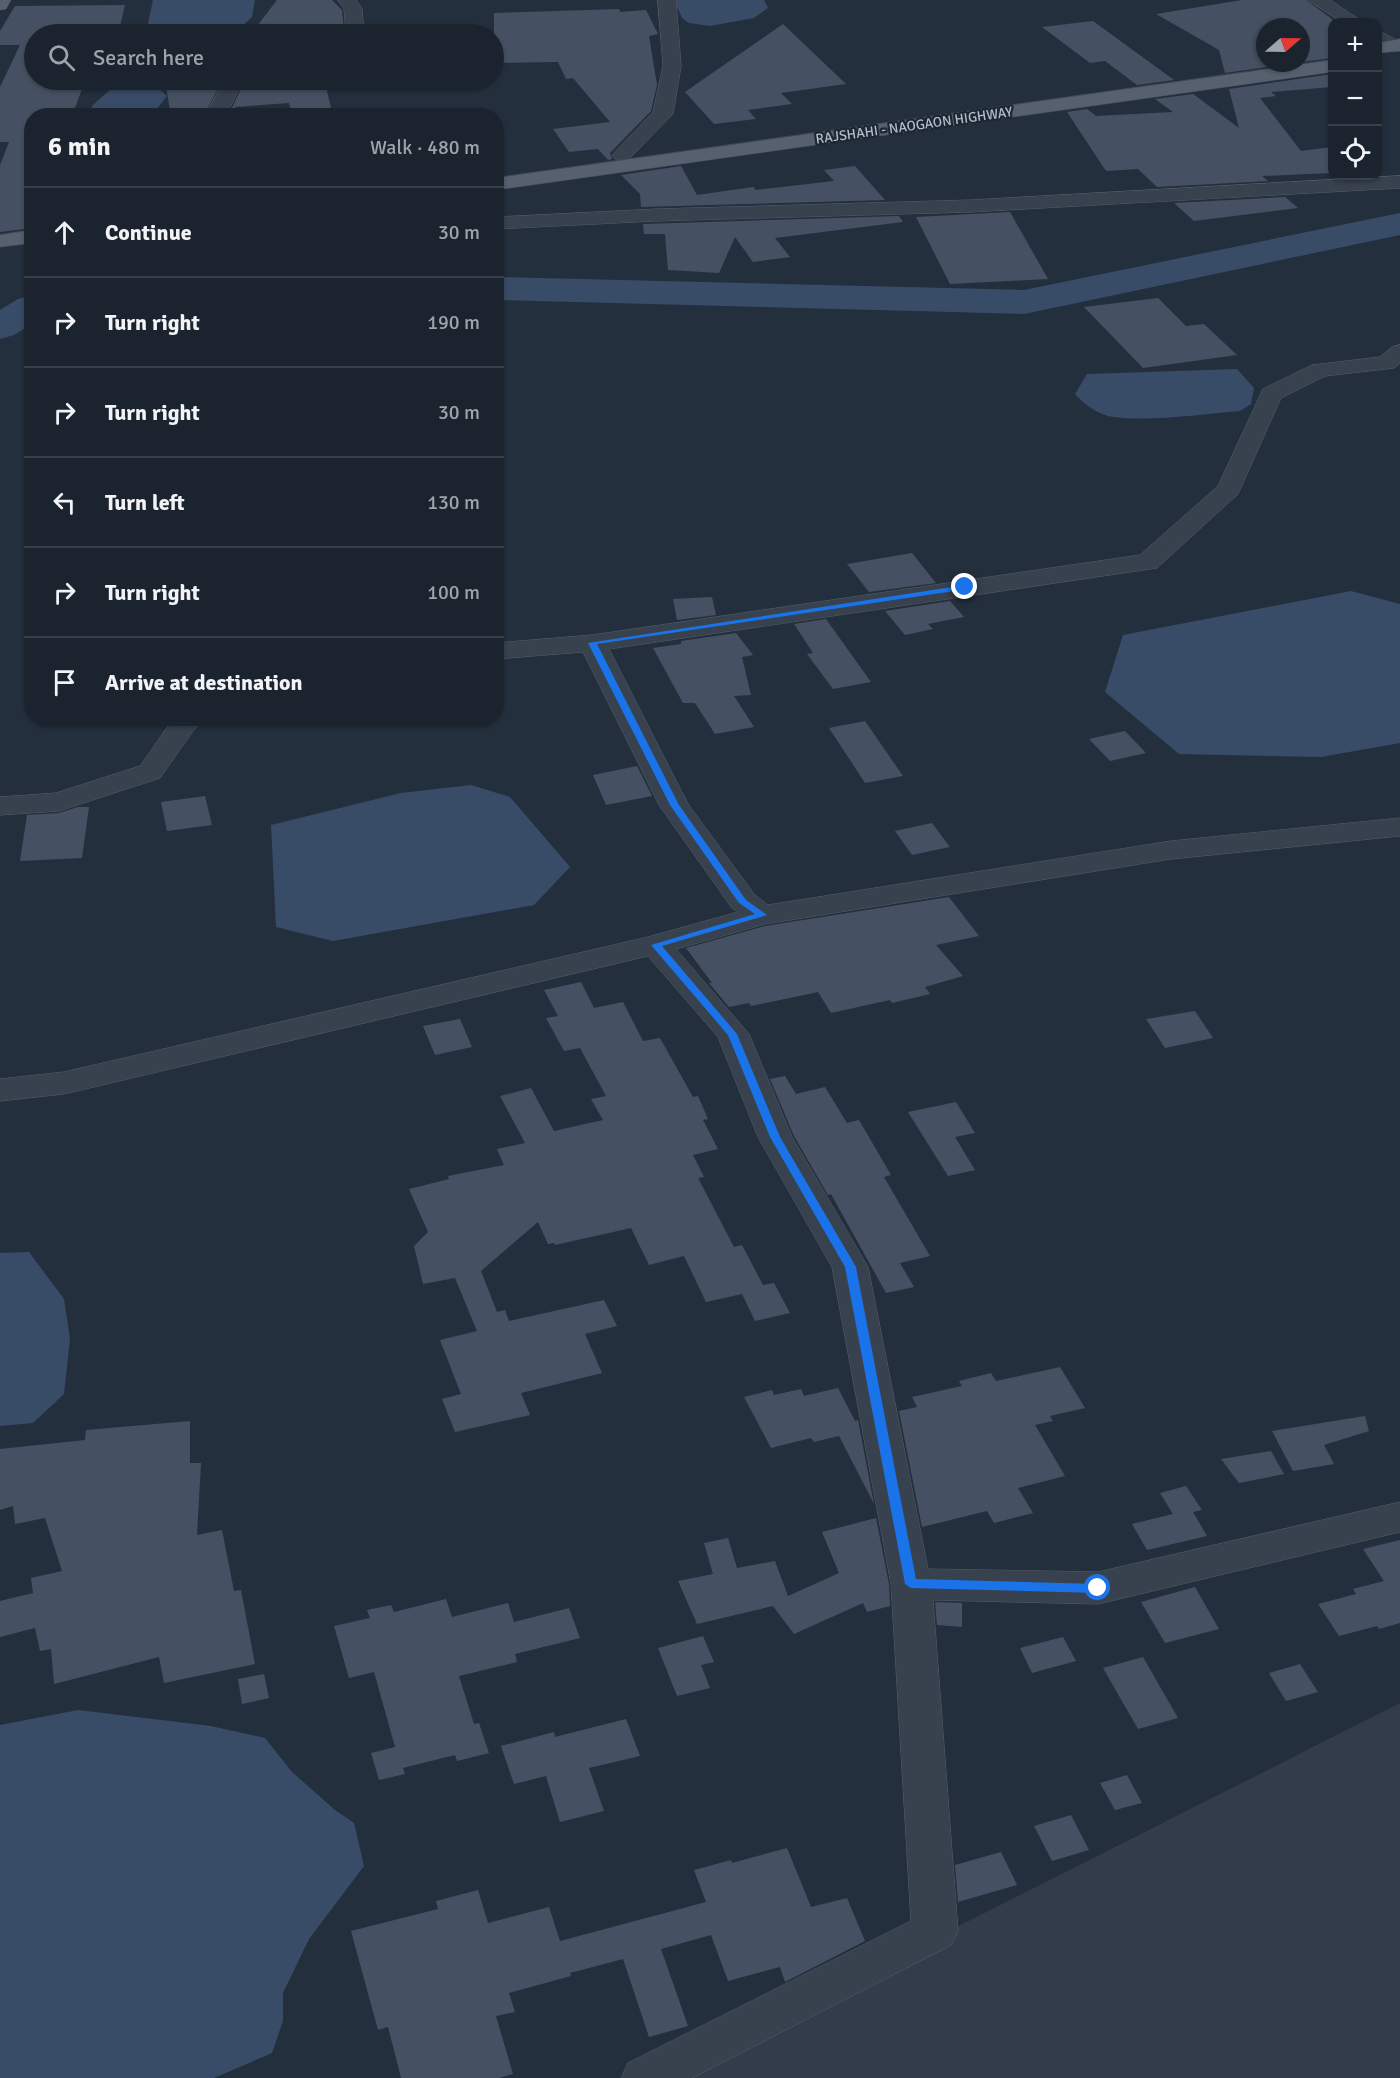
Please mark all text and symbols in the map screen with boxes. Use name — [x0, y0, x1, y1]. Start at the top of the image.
north arrow — [1256, 18, 1310, 72]
map controls — [1328, 18, 1382, 180]
button: + — [1328, 18, 1382, 72]
search box — [24, 24, 504, 90]
icon: search — [45, 41, 78, 74]
text: Search here — [93, 44, 204, 71]
button: − — [1328, 72, 1382, 126]
street label: RAJSHAHI - NAOGAON HIGHWAY — [815, 103, 1014, 148]
button: locate — [1328, 126, 1382, 180]
text: 6 min — [48, 131, 111, 163]
text: Walk · 480 m — [370, 135, 480, 160]
icon: ahead — [48, 216, 81, 249]
text: Continue — [105, 219, 192, 246]
text: 30 m — [438, 220, 480, 245]
icon: right — [48, 306, 81, 339]
text: Turn right — [105, 309, 200, 336]
text: 190 m — [427, 310, 480, 335]
icon: right — [48, 396, 81, 429]
text: Turn right — [105, 399, 200, 426]
text: 30 m — [438, 400, 480, 425]
icon: left — [48, 486, 81, 519]
text: Turn left — [105, 489, 185, 516]
text: 130 m — [427, 490, 480, 515]
route end — [951, 573, 977, 599]
icon: right — [48, 576, 81, 609]
text: Turn right — [105, 579, 200, 606]
text: 100 m — [427, 580, 480, 605]
icon: arrive — [48, 666, 81, 699]
text: Arrive at destination — [105, 669, 302, 696]
route start — [1084, 1574, 1110, 1600]

